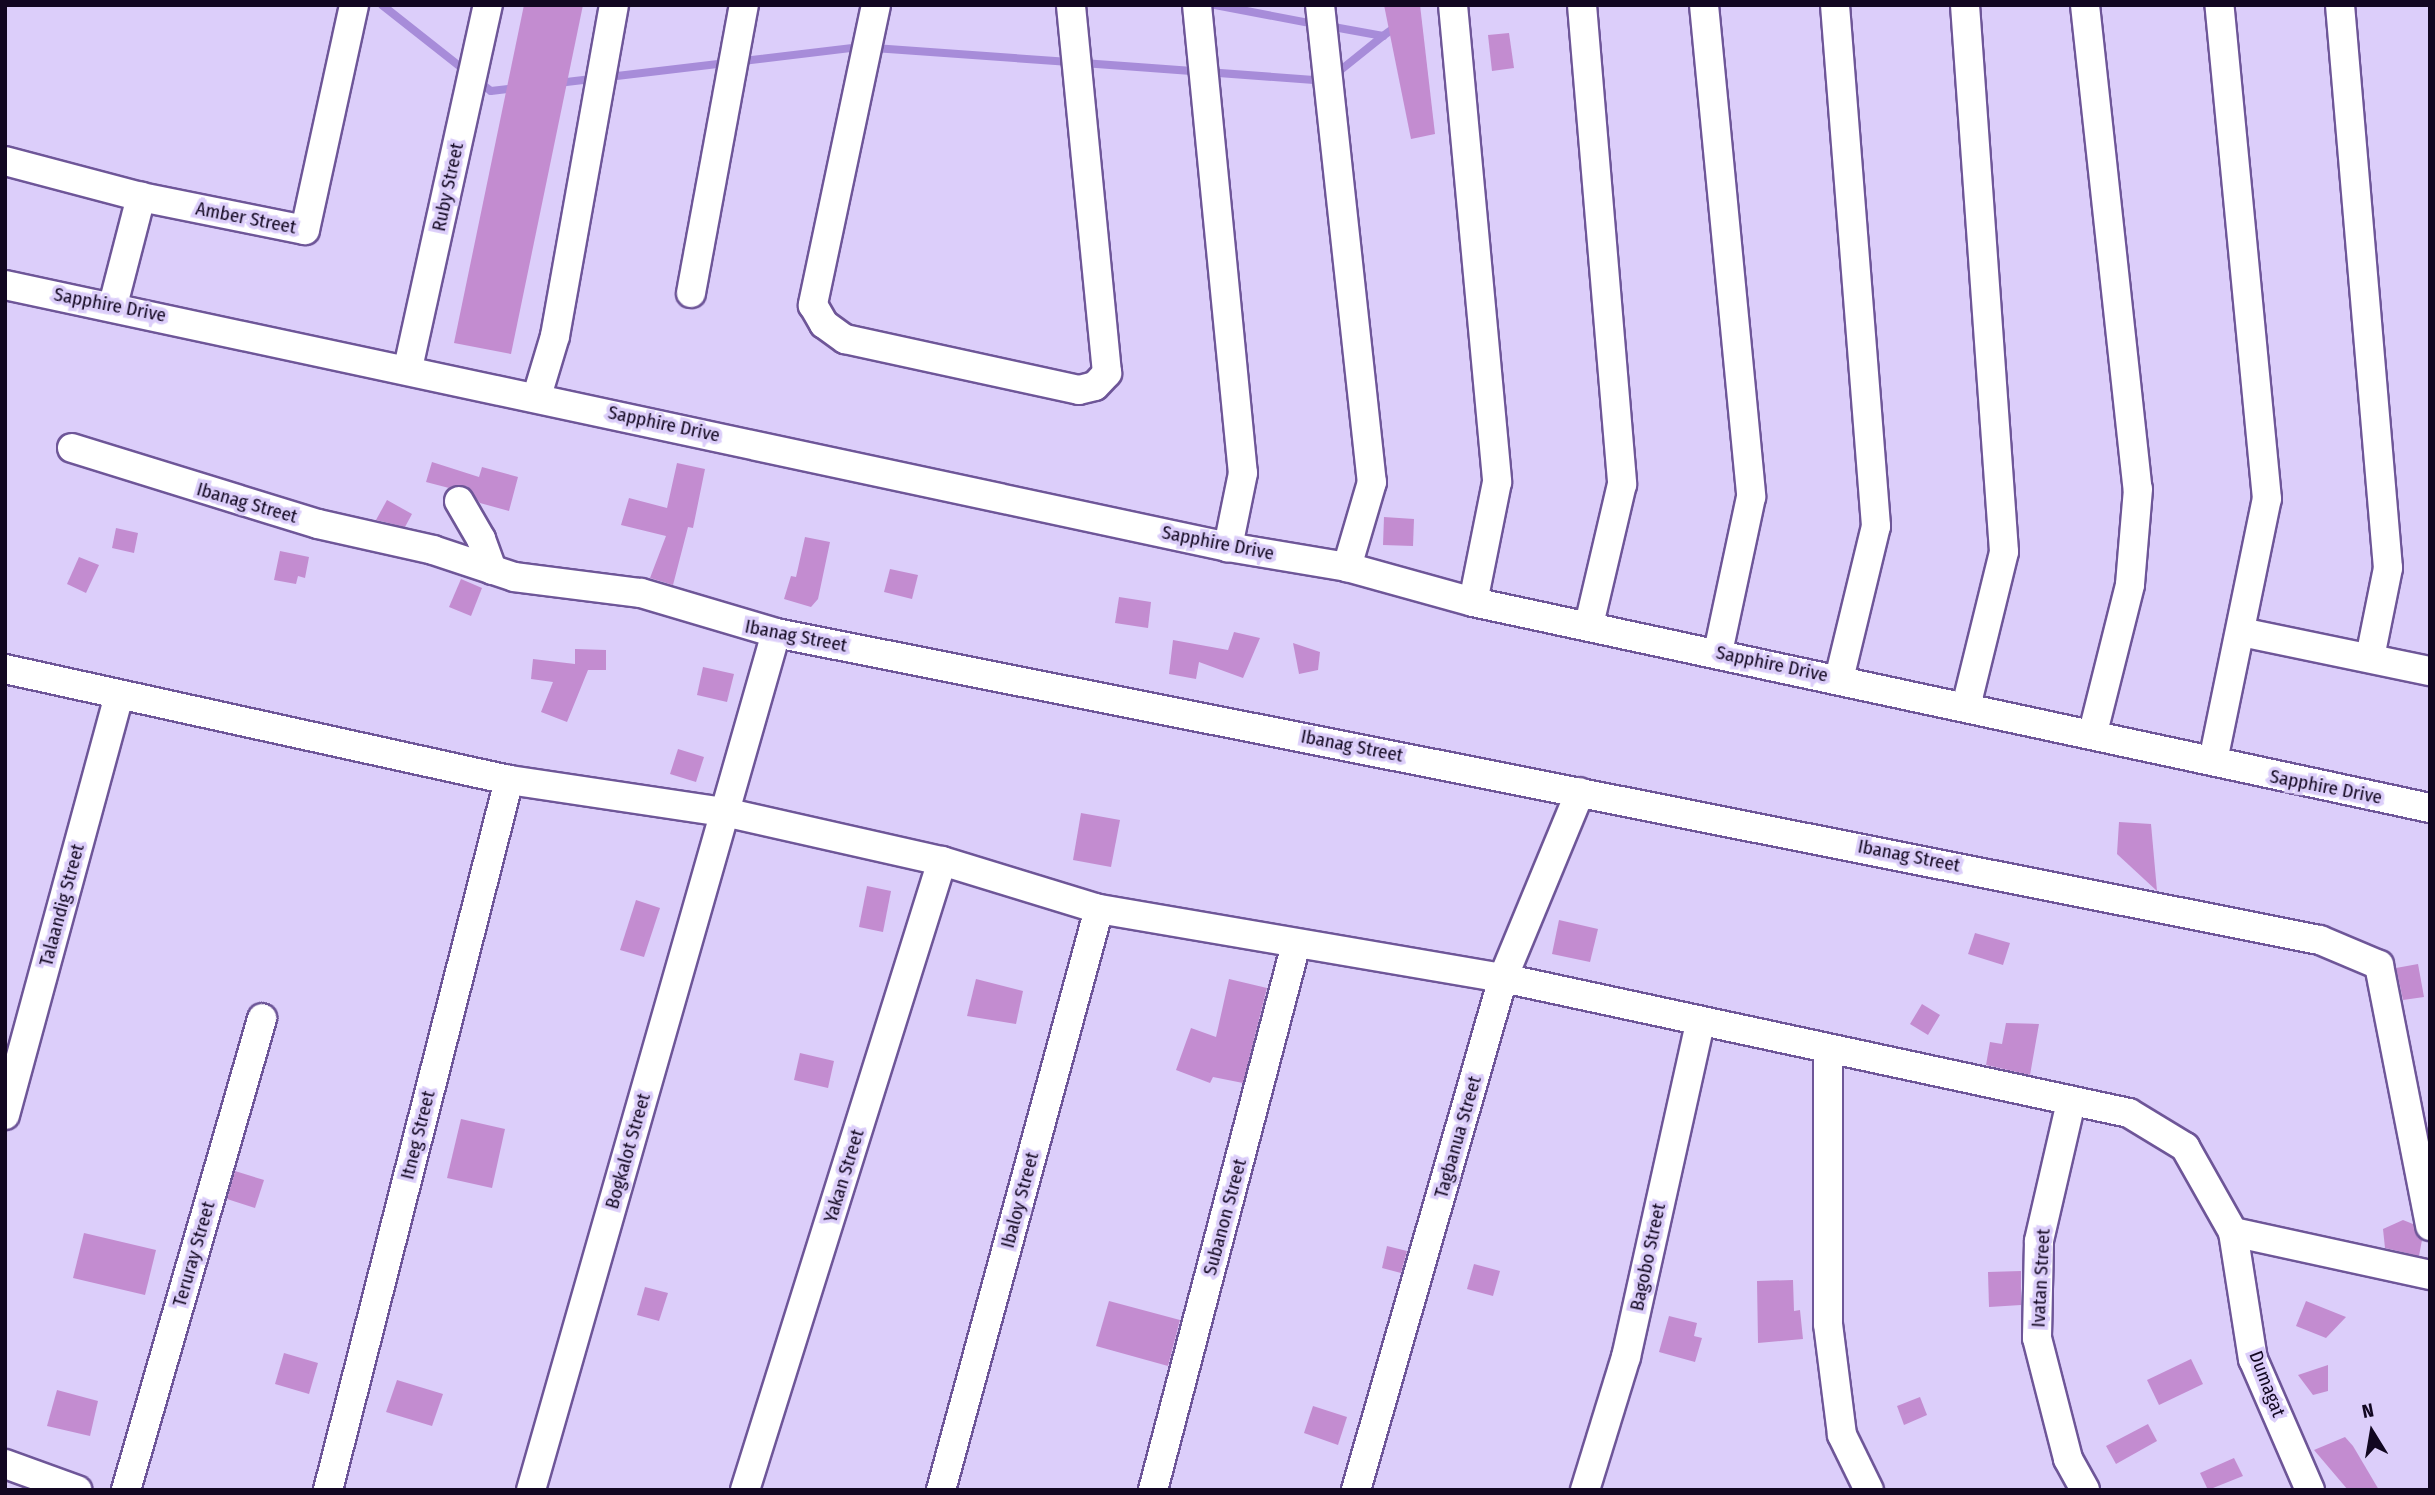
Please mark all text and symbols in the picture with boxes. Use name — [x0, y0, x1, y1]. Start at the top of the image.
street label: Ruby Street — [427, 141, 469, 233]
street label: Amber Street — [194, 197, 298, 239]
street label: Sapphire Drive — [52, 283, 168, 327]
street label: Sapphire Drive — [606, 401, 722, 447]
street label: Ibanag Street — [194, 478, 300, 528]
street label: Sapphire Drive — [1160, 521, 1276, 565]
street label: Ibanag Street — [743, 615, 849, 657]
street label: Sapphire Drive — [1714, 641, 1830, 687]
street label: Ibanag Street — [1299, 725, 1405, 767]
street label: Sapphire Drive — [2268, 765, 2384, 809]
street label: Ibanag Street — [1856, 835, 1962, 877]
street label: Talaandig Street — [35, 841, 89, 969]
street label: Tagbanua Street — [1430, 1073, 1486, 1201]
street label: Itneg Street — [396, 1088, 440, 1182]
street label: Bogkalot Street — [601, 1091, 655, 1211]
street label: Yakan Street — [819, 1127, 869, 1225]
street label: Ibaloy Street — [996, 1149, 1044, 1251]
street label: Subanon Street — [1198, 1156, 1252, 1278]
street label: Teruray Street — [168, 1199, 220, 1309]
street label: Bagobo Street — [1625, 1201, 1671, 1313]
street label: Ivatan Street — [2027, 1228, 2055, 1328]
street label: Dumagat — [2244, 1348, 2290, 1420]
north arrow — [2337, 1397, 2407, 1467]
text: N — [2360, 1399, 2376, 1423]

